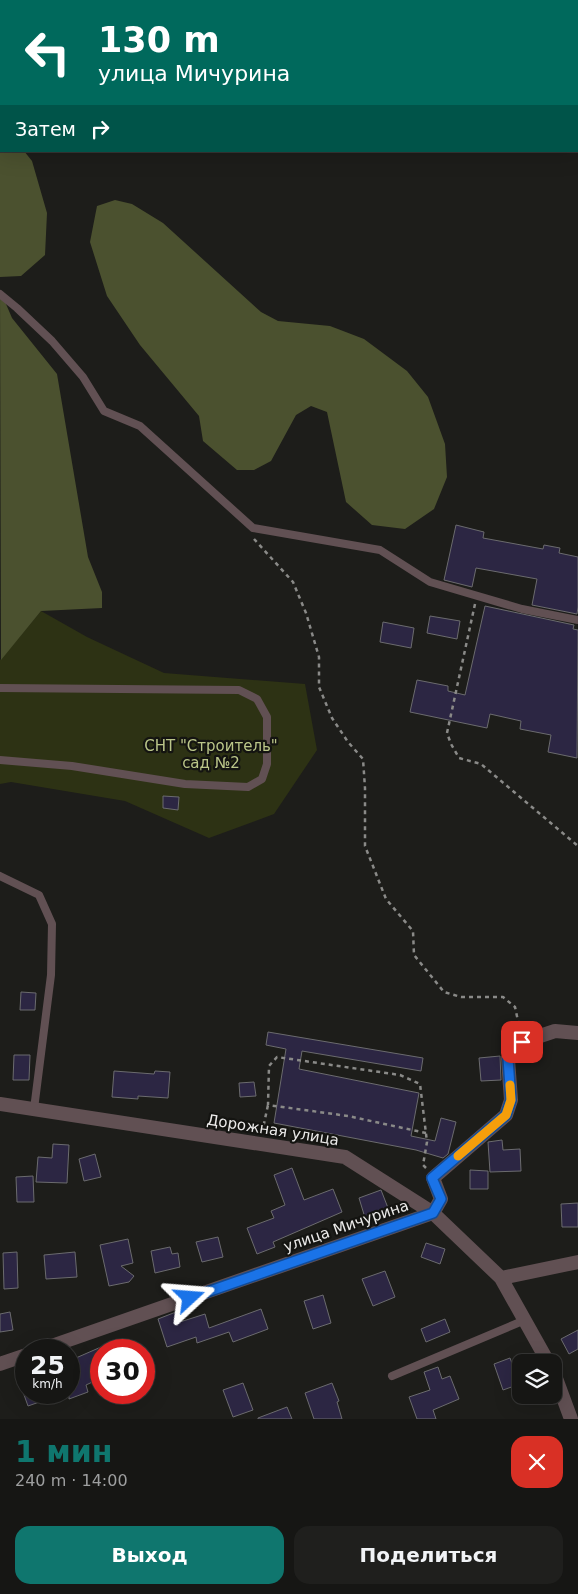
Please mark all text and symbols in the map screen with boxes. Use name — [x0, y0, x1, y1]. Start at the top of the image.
icon: left — [15, 20, 80, 85]
text: 130 m — [98, 20, 220, 60]
text: улица Мичурина — [98, 61, 290, 86]
icon: right — [86, 115, 114, 143]
text: Затем — [15, 118, 76, 140]
park label: СНТ "Строитель" сад №2 — [144, 737, 278, 772]
pin — [501, 1021, 543, 1063]
icon: arrive — [508, 1028, 536, 1056]
street label: Дорожная улица — [206, 1111, 340, 1149]
street label: улица Мичурина — [281, 1196, 411, 1256]
position arrow — [163, 1271, 215, 1323]
speed limit sign: 30 — [90, 1339, 155, 1404]
text: 25 — [30, 1351, 65, 1380]
map controls — [512, 1354, 562, 1404]
button: layers — [512, 1354, 562, 1404]
text: km/h — [32, 1377, 63, 1391]
text: 1 мин — [15, 1434, 113, 1469]
button: close — [511, 1436, 563, 1488]
text: 240 m · 14:00 — [15, 1471, 128, 1490]
button: Выход — [15, 1526, 284, 1584]
button: Поделиться — [294, 1526, 563, 1584]

